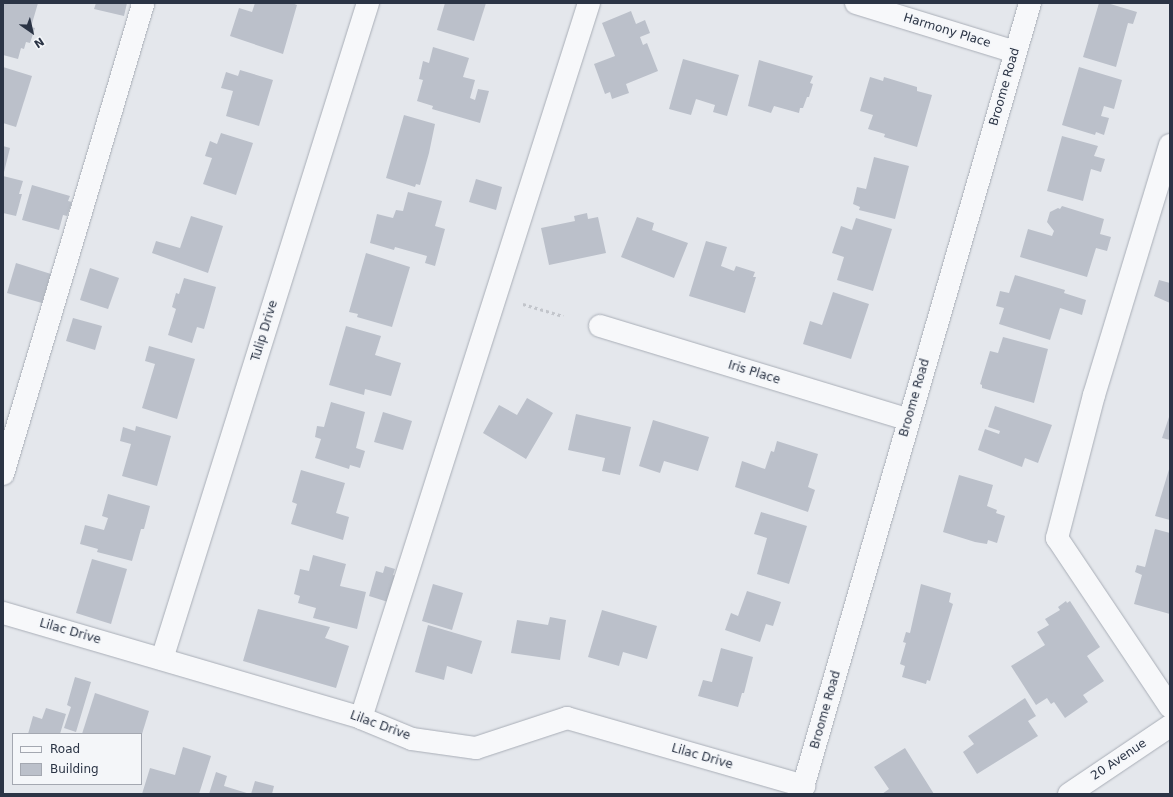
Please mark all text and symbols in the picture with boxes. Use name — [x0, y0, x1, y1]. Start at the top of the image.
street label: Harmony Place — [902, 11, 992, 51]
north arrow — [12, 12, 52, 52]
text: N — [32, 34, 46, 50]
street label: Broome Road — [987, 46, 1023, 128]
street label: Tulip Drive — [249, 299, 281, 363]
street label: Broome Road — [897, 357, 933, 439]
street label: Iris Place — [726, 358, 782, 388]
street label: Lilac Drive — [38, 616, 102, 648]
street label: Broome Road — [808, 669, 844, 751]
street label: Lilac Drive — [348, 708, 412, 744]
legend — [12, 733, 142, 785]
street label: 20 Avenue — [1089, 736, 1149, 784]
street label: Lilac Drive — [670, 741, 734, 773]
text: Road — [50, 742, 80, 756]
text: Building — [50, 762, 99, 776]

